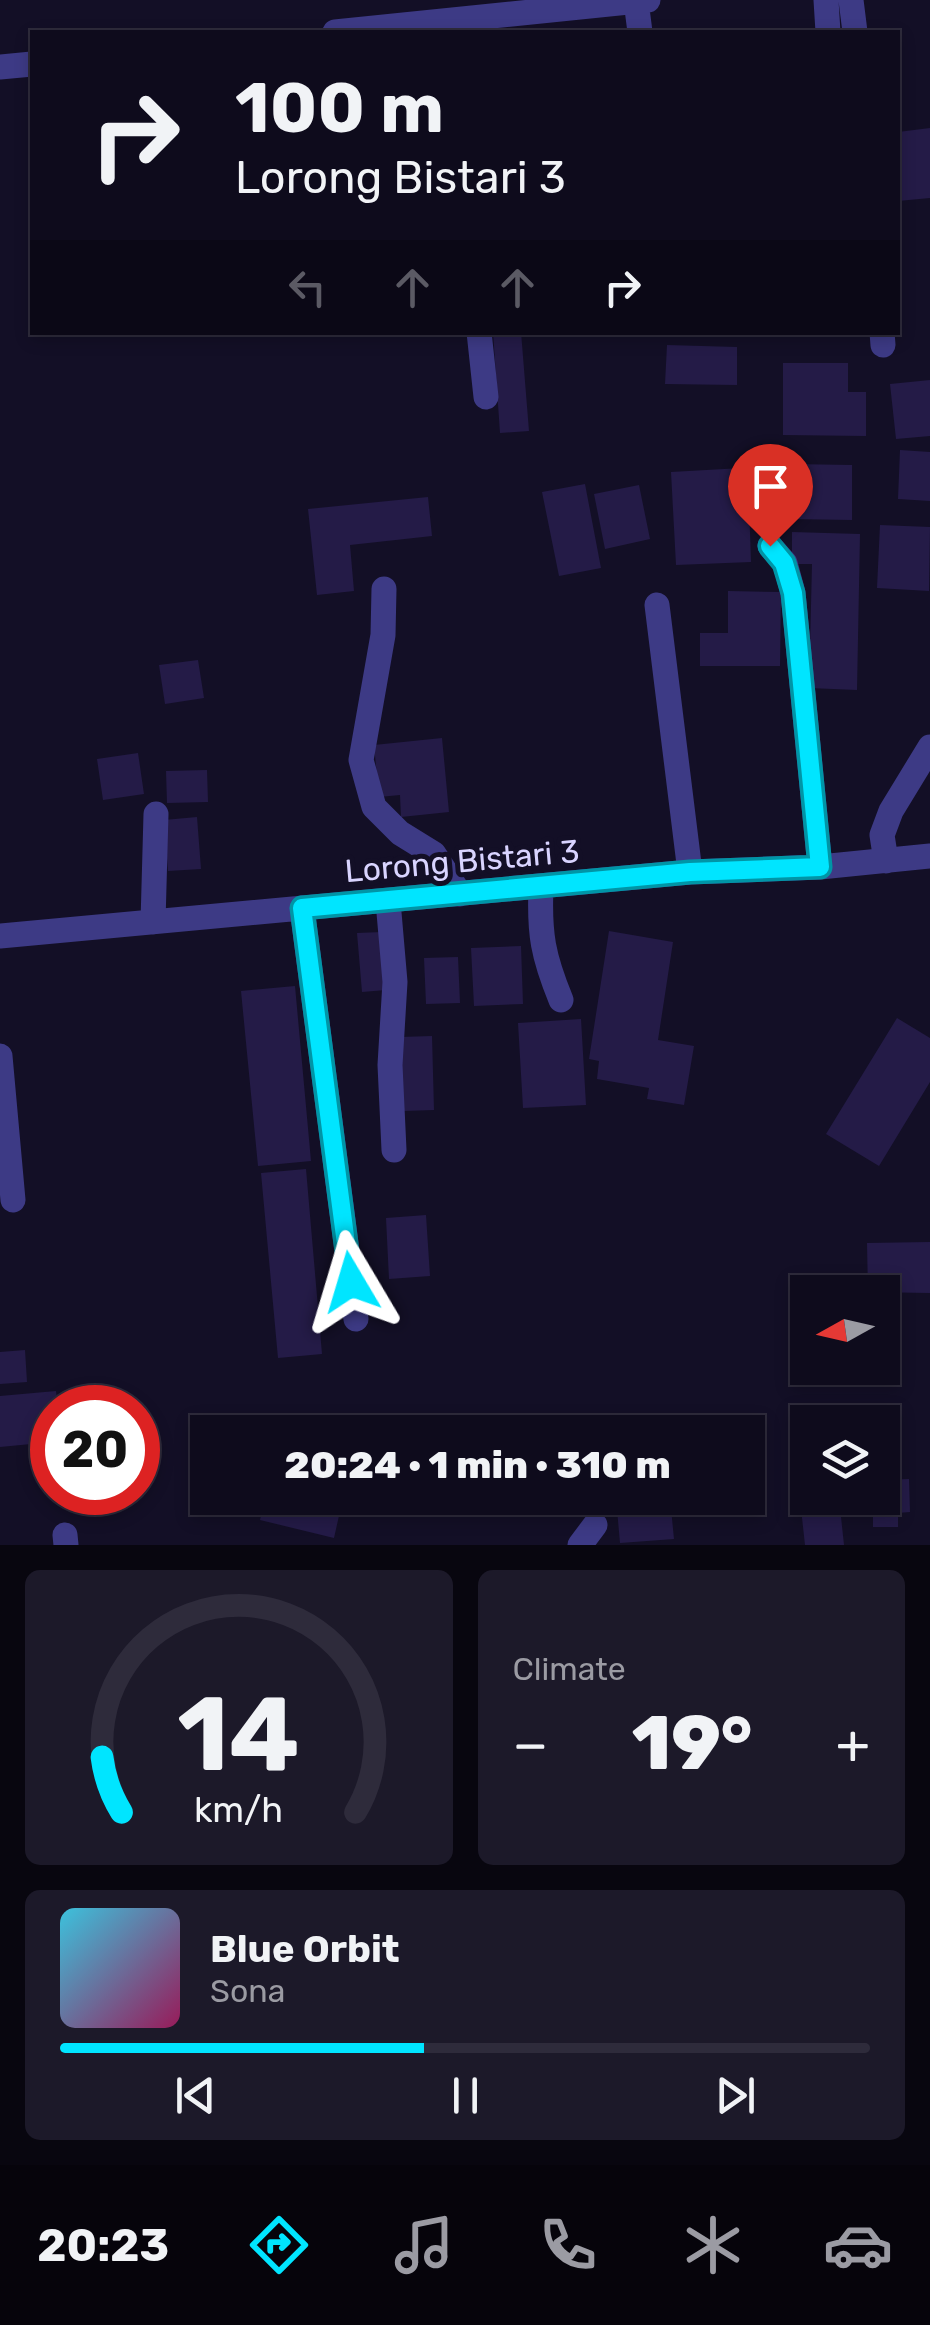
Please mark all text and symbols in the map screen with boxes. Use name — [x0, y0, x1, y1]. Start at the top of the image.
text: 100 m — [235, 67, 444, 150]
icon: right — [70, 70, 200, 200]
text: Lorong Bistari 3 — [235, 151, 566, 204]
icon: left — [280, 260, 335, 315]
icon: ahead — [385, 260, 440, 315]
icon: ahead — [490, 260, 545, 315]
icon: right — [595, 260, 650, 315]
pin — [728, 444, 813, 547]
icon: arrive — [743, 459, 798, 514]
street label: Lorong Bistari 3 — [343, 832, 581, 890]
position arrow — [299, 1230, 403, 1334]
north arrow — [790, 1275, 900, 1385]
map controls — [790, 1275, 900, 1515]
speed limit sign: 20 — [30, 1385, 160, 1515]
button: layers — [790, 1405, 900, 1515]
text: 20:24 · 1 min · 310 m — [284, 1442, 671, 1488]
text: Climate — [513, 1650, 626, 1688]
text: 14 — [177, 1673, 300, 1796]
text: 19° — [632, 1699, 752, 1788]
text: − — [513, 1712, 548, 1777]
text: + — [836, 1712, 870, 1777]
text: km/h — [194, 1789, 283, 1831]
text: Blue Orbit — [210, 1926, 400, 1972]
text: Sona — [210, 1972, 285, 2010]
icon: previous — [168, 2068, 223, 2123]
icon: pause — [438, 2068, 493, 2123]
icon: next — [708, 2068, 763, 2123]
icon: directions — [244, 2210, 314, 2280]
icon: music — [389, 2210, 459, 2280]
icon: phone — [533, 2210, 603, 2280]
icon: climate — [678, 2210, 748, 2280]
icon: car — [823, 2210, 893, 2280]
text: 20:23 — [37, 2219, 169, 2272]

